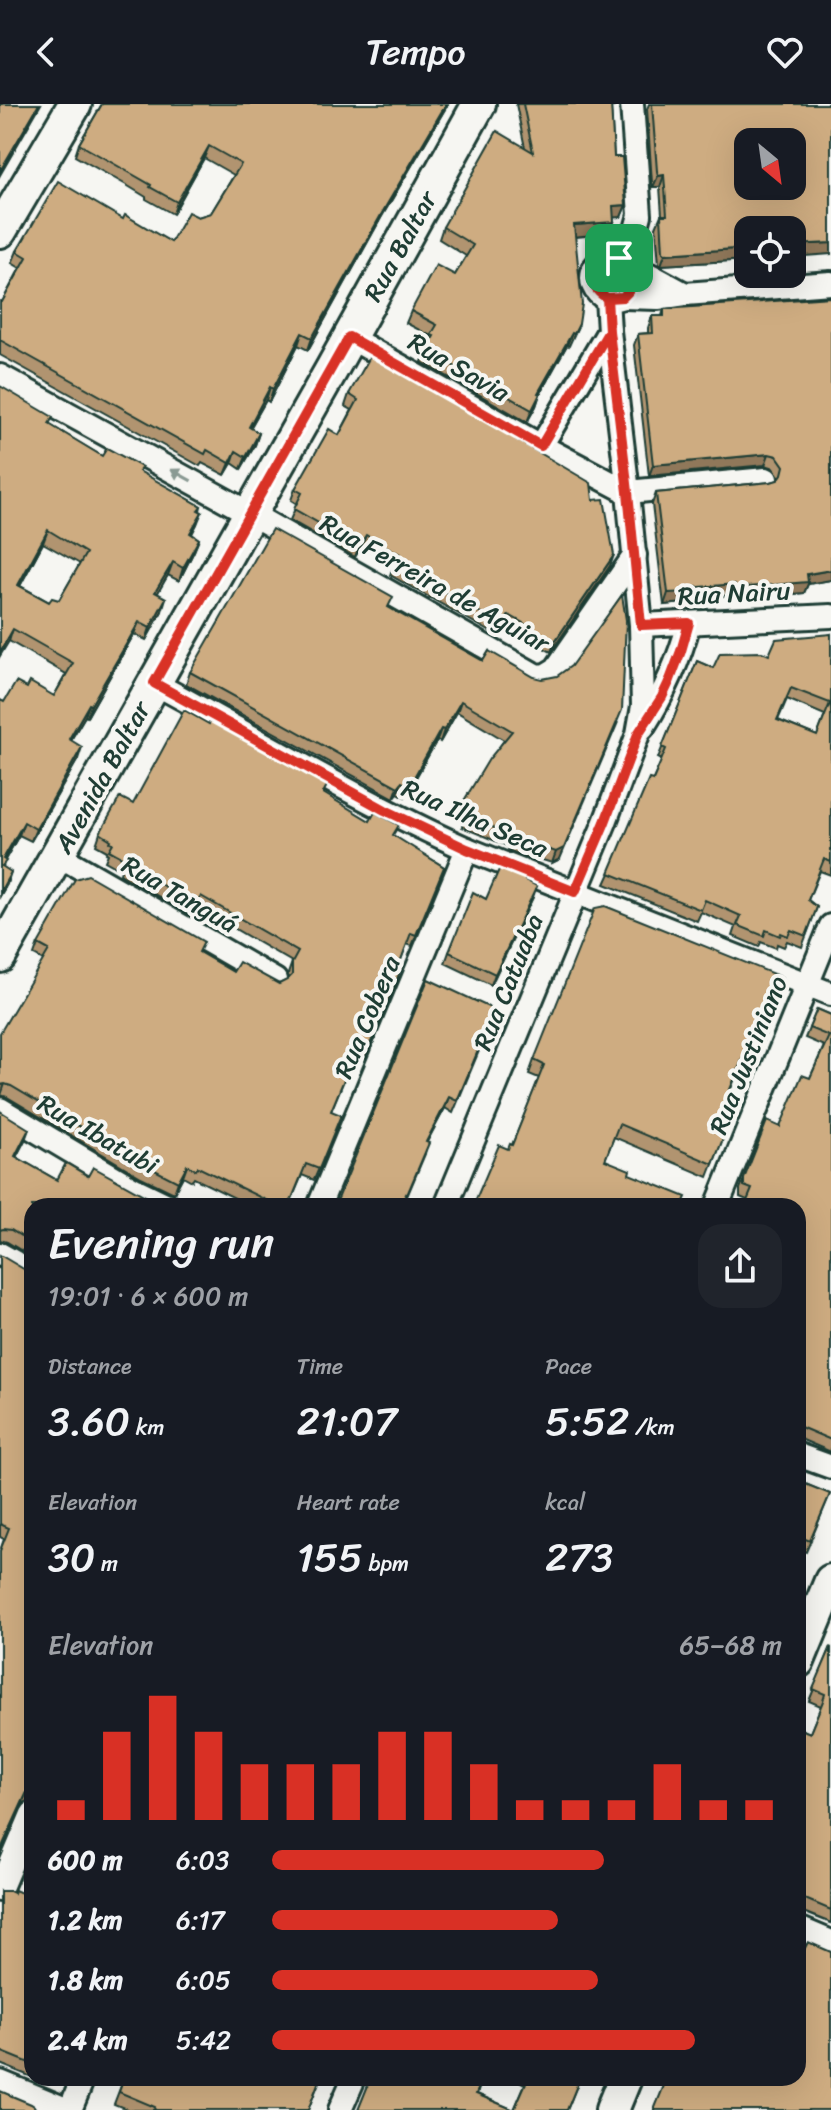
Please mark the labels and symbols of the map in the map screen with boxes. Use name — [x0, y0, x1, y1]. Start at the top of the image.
north arrow — [734, 128, 806, 200]
street label: Rua Baltar — [350, 180, 450, 310]
pin — [585, 224, 653, 292]
street label: Rua Savia — [399, 319, 519, 415]
one-way arrow — [170, 469, 192, 483]
street label: Rua Ferreira de Aguiar — [311, 500, 560, 666]
street label: Rua Nairu — [677, 567, 792, 619]
street label: Avenida Baltar — [40, 691, 164, 863]
street label: Rua Ilha Seca — [394, 765, 557, 871]
street label: Rua Tanguá — [113, 842, 247, 946]
street label: Rua Catuaba — [460, 907, 556, 1057]
street label: Rua Cobera — [320, 947, 414, 1086]
street label: Rua Justiniano — [695, 969, 801, 1141]
street label: Rua Ibatubi — [29, 1081, 168, 1188]

